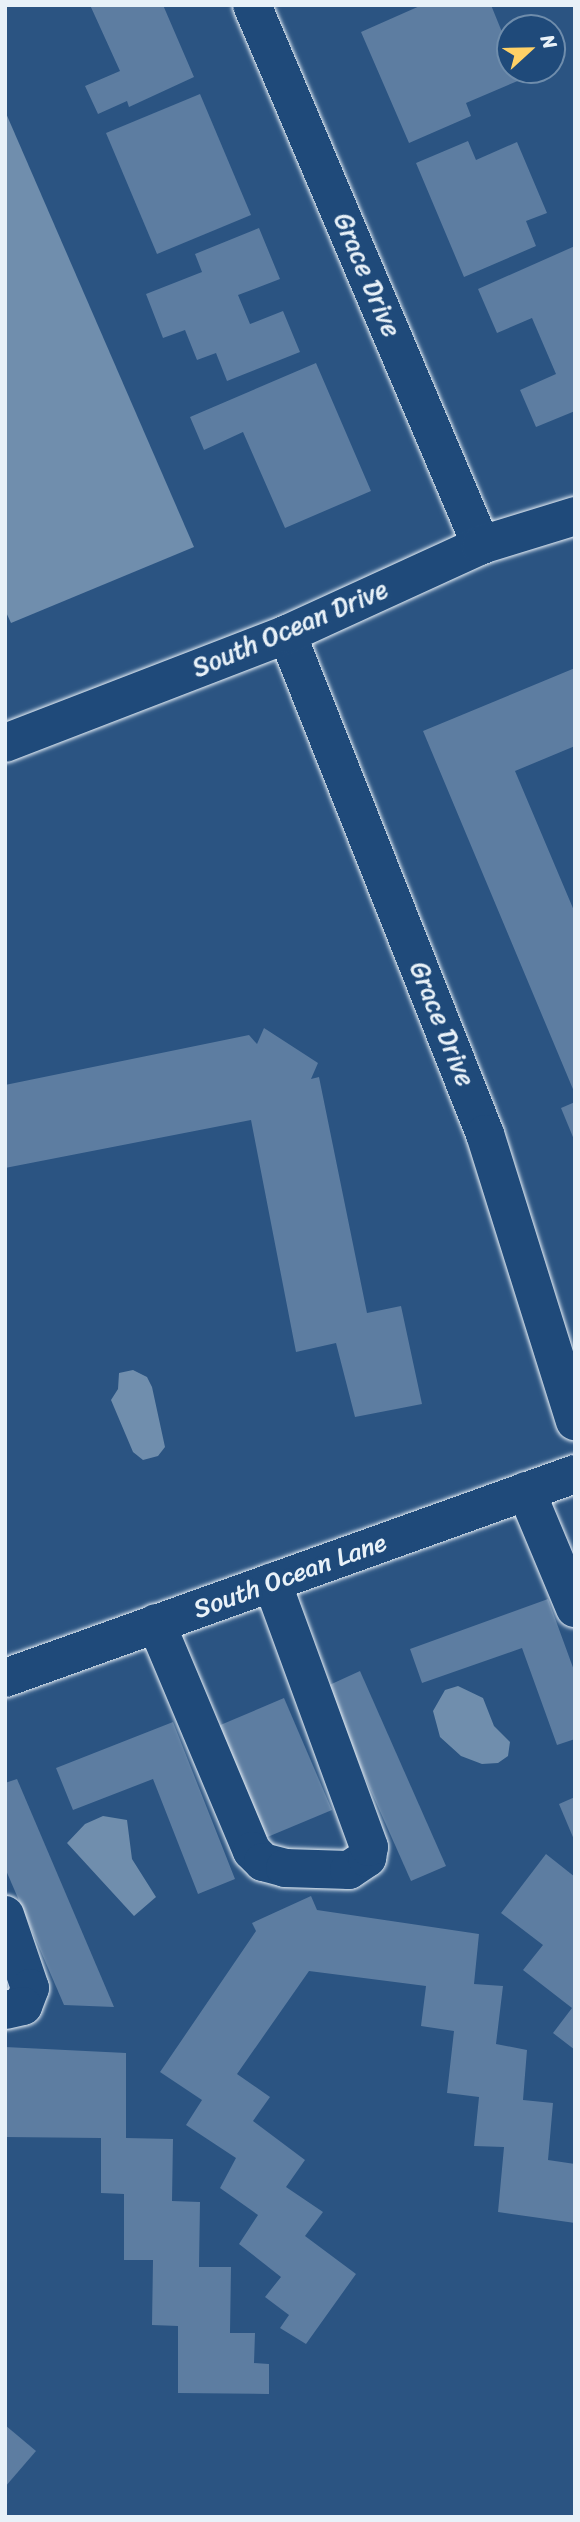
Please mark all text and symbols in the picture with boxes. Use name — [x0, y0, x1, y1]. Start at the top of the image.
north arrow — [496, 14, 566, 84]
text: N — [531, 29, 567, 54]
street label: Grace Drive — [327, 208, 407, 342]
street label: South Ocean Drive — [187, 573, 393, 685]
street label: Grace Drive — [403, 957, 481, 1091]
street label: South Ocean Lane — [189, 1526, 391, 1626]

